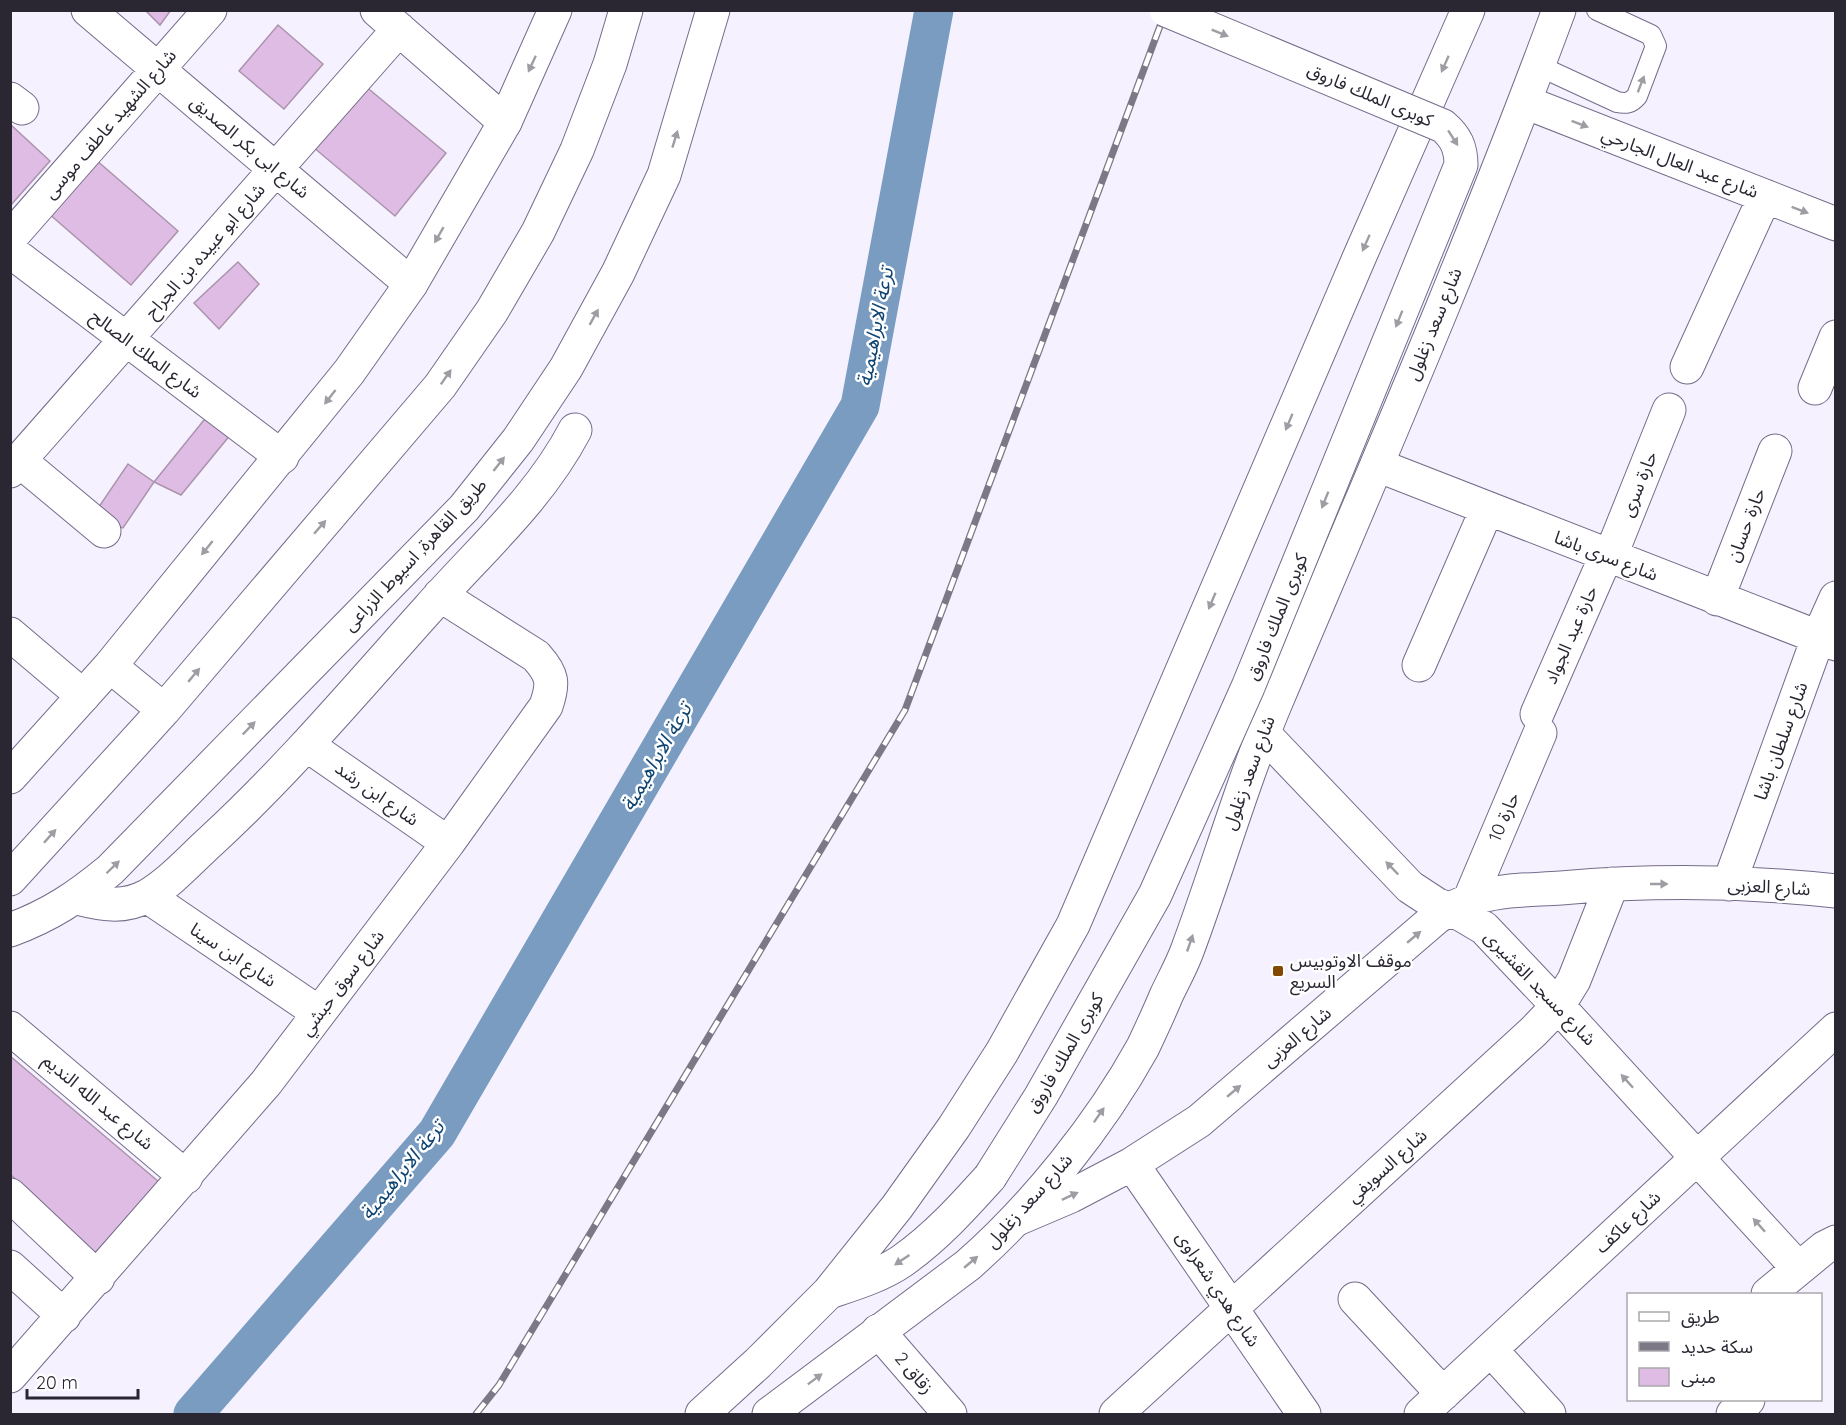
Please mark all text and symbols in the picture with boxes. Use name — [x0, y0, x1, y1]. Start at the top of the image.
one-way arrow — [1212, 28, 1230, 38]
street label: شارع الشهيد عاطف موسى — [38, 44, 183, 205]
one-way arrow — [1439, 55, 1449, 73]
one-way arrow — [528, 56, 537, 73]
street label: كوبرى الملك فاروق — [1304, 58, 1437, 132]
one-way arrow — [1637, 75, 1647, 93]
street label: شارع ابى بكر الصديق — [184, 90, 315, 206]
one-way arrow — [1571, 119, 1589, 129]
street label: شارع عبد العال الجارحي — [1597, 122, 1762, 206]
one-way arrow — [671, 130, 680, 148]
one-way arrow — [1448, 130, 1459, 147]
street label: شارع ابو عبيده بن الجراح — [140, 178, 272, 325]
one-way arrow — [1791, 206, 1809, 215]
one-way arrow — [434, 227, 444, 244]
one-way arrow — [1361, 234, 1371, 252]
water label: ترعة الابراهيمية — [851, 262, 899, 388]
street label: شارع سعد زغلول — [1400, 264, 1469, 385]
street label: شارع الملك الصالح — [84, 304, 207, 405]
one-way arrow — [589, 308, 599, 325]
one-way arrow — [1394, 310, 1403, 328]
one-way arrow — [440, 370, 452, 386]
one-way arrow — [324, 389, 336, 404]
one-way arrow — [1284, 413, 1294, 431]
street label: حارة سرى — [1615, 448, 1662, 520]
one-way arrow — [492, 456, 505, 472]
street label: طريق القاهرة, اسيوط الزراعى — [338, 473, 491, 636]
street label: حارة حسان — [1721, 485, 1770, 565]
one-way arrow — [1320, 491, 1330, 509]
one-way arrow — [314, 519, 327, 534]
street label: شارع سرى باشا — [1550, 525, 1661, 589]
one-way arrow — [201, 540, 214, 555]
street label: كوبرى الملك فاروق — [1241, 550, 1313, 684]
street label: حارة عبد الجواد — [1539, 582, 1602, 688]
one-way arrow — [1207, 592, 1217, 610]
one-way arrow — [187, 667, 200, 683]
street label: شارع سلطان باشا — [1748, 679, 1815, 804]
water label: ترعة الابراهيمية — [615, 696, 698, 815]
street label: شارع سعد زغلول — [1217, 713, 1283, 834]
one-way arrow — [242, 721, 256, 735]
street label: شارع ابن رشد — [329, 756, 424, 833]
street label: حارة 10 — [1483, 789, 1524, 845]
one-way arrow — [43, 829, 56, 844]
one-way arrow — [105, 860, 120, 874]
one-way arrow — [1386, 861, 1399, 876]
street label: شارع العزبى — [1727, 873, 1811, 903]
one-way arrow — [1650, 879, 1669, 889]
street label: شارع ابن سينا — [184, 917, 281, 994]
street label: شارع سوق حبشي — [294, 925, 391, 1042]
street label: شارع مسجد القشيرى — [1477, 925, 1601, 1052]
one-way arrow — [1406, 931, 1421, 944]
one-way arrow — [1185, 934, 1195, 952]
place label: موقف الاوتوبيس السريع — [1290, 949, 1412, 996]
marker: موقف الاوتوبيس السريع — [1271, 964, 1285, 978]
street label: كوبرى الملك فاروق — [1021, 988, 1108, 1117]
street label: شارع العزبى — [1257, 1001, 1338, 1074]
street label: شارع عبد الله النديم — [36, 1048, 159, 1157]
one-way arrow — [1621, 1074, 1634, 1089]
one-way arrow — [1226, 1084, 1242, 1097]
one-way arrow — [1093, 1108, 1105, 1124]
water label: ترعة الابراهيمية — [354, 1113, 451, 1224]
street label: شارع السويفي — [1342, 1124, 1434, 1210]
street label: شارع سعد زغلول — [980, 1149, 1079, 1255]
street label: شارع عاكف — [1590, 1185, 1667, 1260]
one-way arrow — [1062, 1191, 1079, 1200]
one-way arrow — [1753, 1218, 1766, 1233]
street label: شارع هدي شعراوى — [1169, 1226, 1266, 1353]
one-way arrow — [894, 1254, 910, 1265]
one-way arrow — [963, 1255, 979, 1268]
legend — [1627, 1293, 1822, 1401]
text: طريق — [1681, 1305, 1720, 1328]
text: سكة حديد — [1681, 1335, 1753, 1358]
street label: زقاق 2 — [890, 1347, 939, 1398]
scale bar — [27, 1362, 138, 1400]
text: مبنى — [1681, 1365, 1716, 1388]
text: 20 m — [36, 1371, 78, 1394]
one-way arrow — [808, 1373, 823, 1385]

